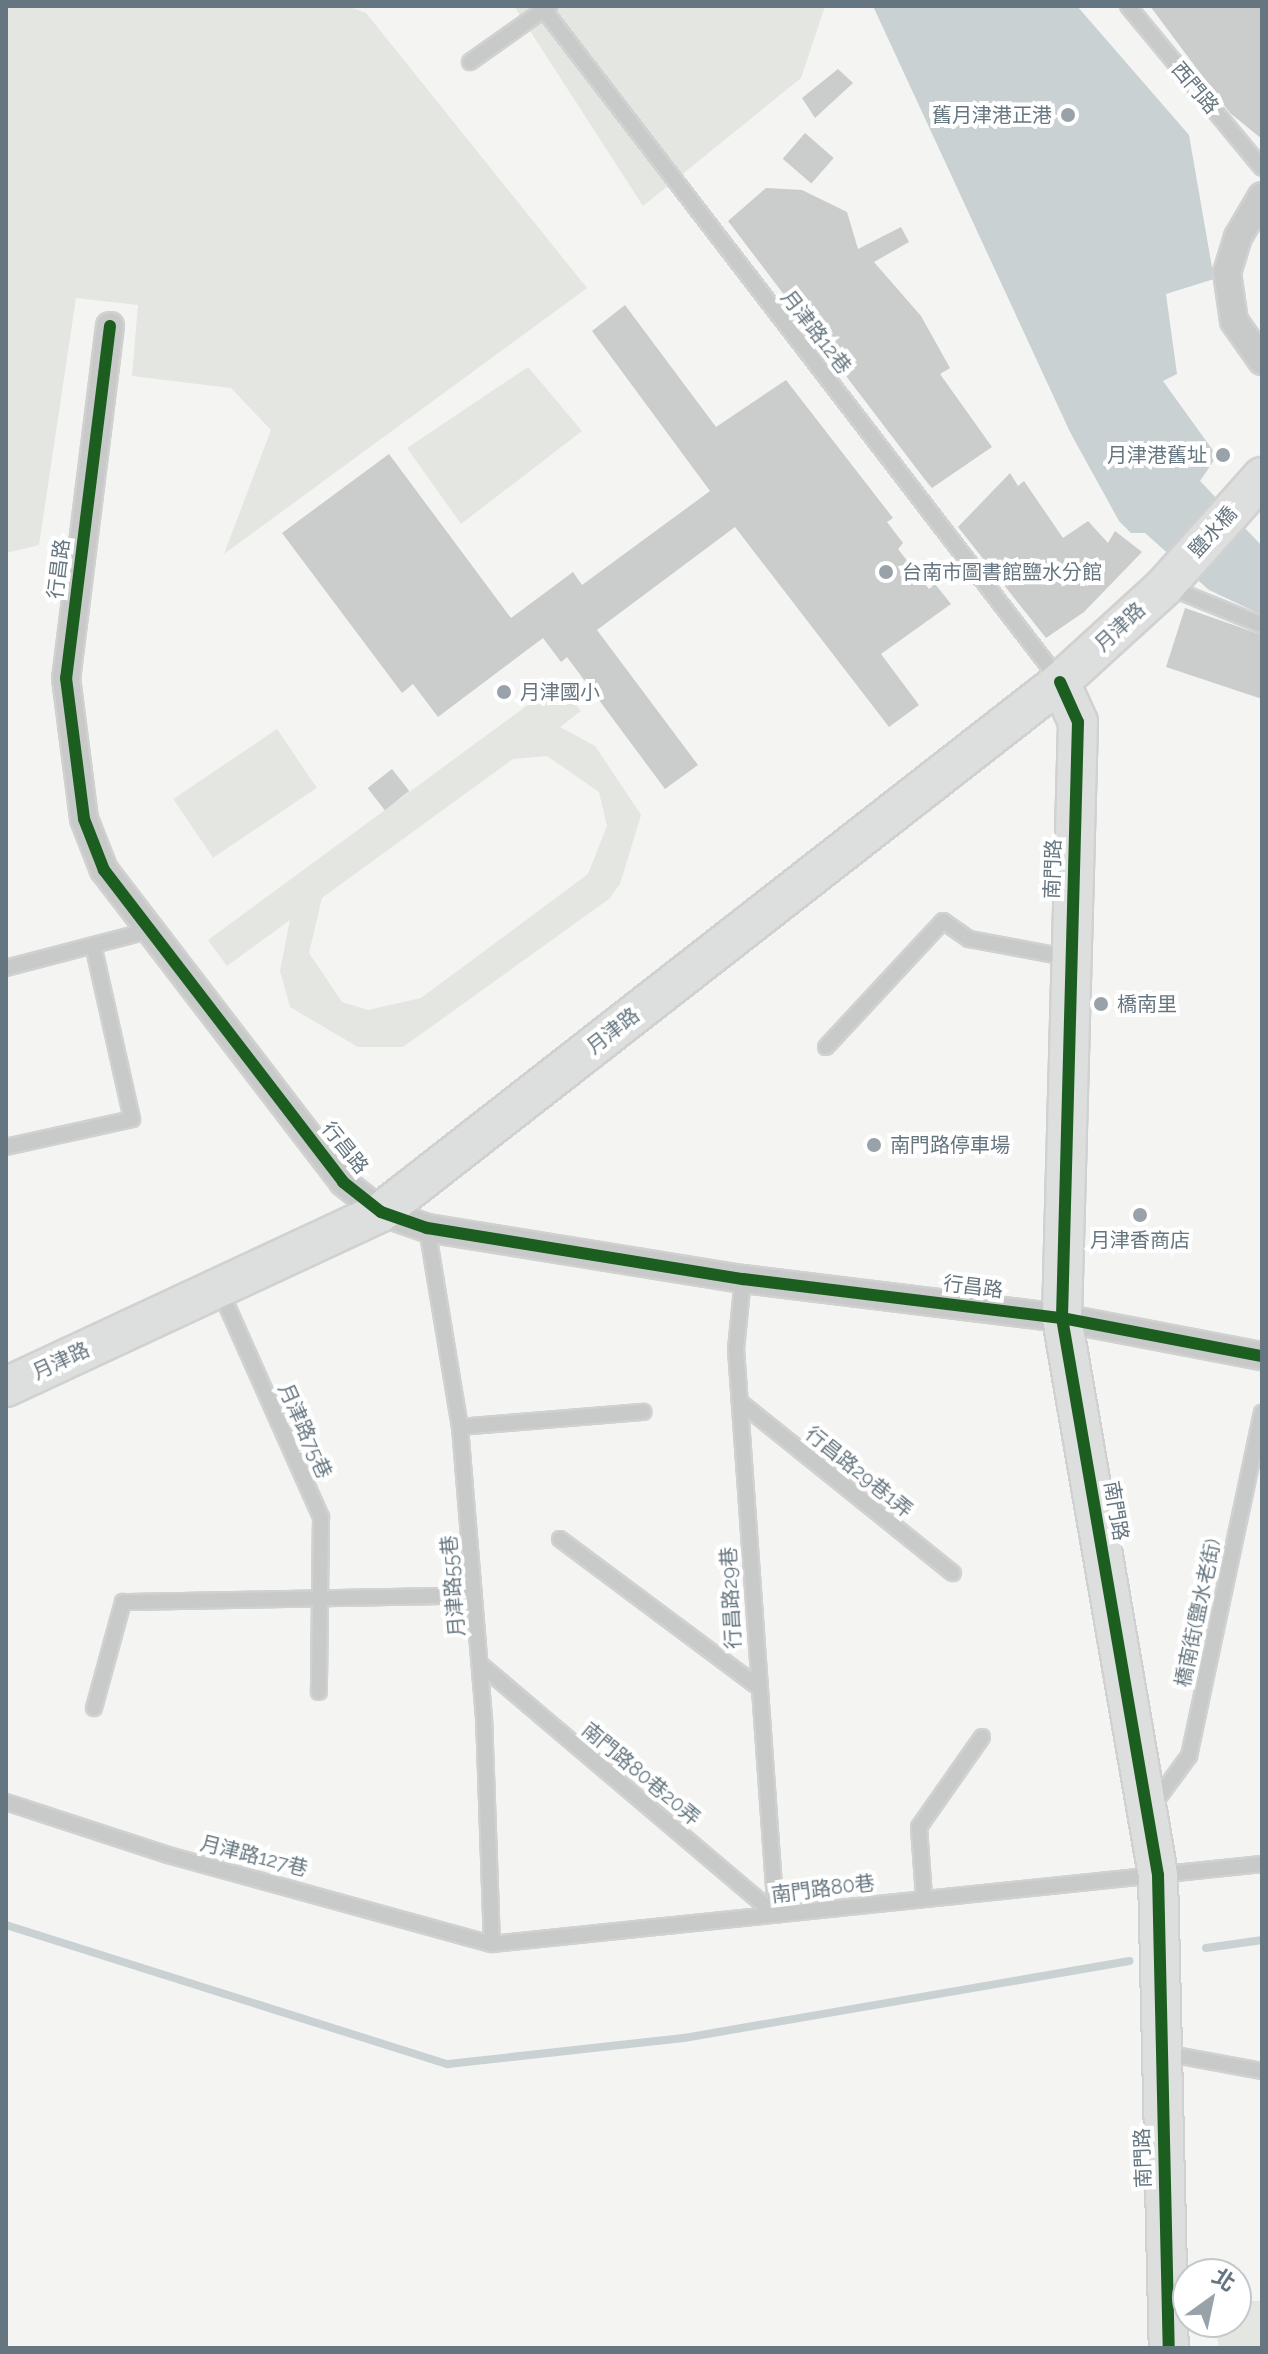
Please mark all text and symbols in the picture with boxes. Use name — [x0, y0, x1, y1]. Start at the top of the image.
street label: 西門路 — [1167, 57, 1223, 119]
place label: 舊月津港正港 — [932, 103, 1052, 127]
marker: 舊月津港正港 — [1059, 106, 1077, 124]
street label: 月津路12巷 — [776, 286, 856, 378]
place label: 月津港舊址 — [1107, 443, 1207, 467]
marker: 月津港舊址 — [1214, 446, 1232, 464]
street label: 鹽水橋 — [1184, 502, 1242, 562]
street label: 行昌路 — [43, 538, 75, 600]
place label: 台南市圖書館鹽水分館 — [902, 560, 1102, 584]
marker: 台南市圖書館鹽水分館 — [877, 563, 895, 581]
street label: 月津路 — [1090, 598, 1150, 656]
place label: 月津國小 — [520, 680, 600, 704]
marker: 月津國小 — [495, 683, 513, 701]
street label: 南門路 — [1040, 839, 1066, 899]
place label: 橋南里 — [1117, 992, 1177, 1016]
marker: 橋南里 — [1092, 995, 1110, 1013]
street label: 月津路 — [582, 1003, 644, 1059]
street label: 行昌路 — [317, 1117, 373, 1179]
place label: 南門路停車場 — [890, 1133, 1010, 1157]
marker: 南門路停車場 — [865, 1136, 883, 1154]
marker: 月津香商店 — [1131, 1206, 1149, 1224]
place label: 月津香商店 — [1090, 1228, 1190, 1252]
street label: 行昌路 — [942, 1271, 1004, 1303]
street label: 月津路 — [29, 1337, 93, 1385]
street label: 月津路75巷 — [273, 1380, 337, 1482]
street label: 行昌路29巷1弄 — [801, 1422, 917, 1522]
street label: 南門路 — [1099, 1479, 1133, 1543]
street label: 月津路55巷 — [437, 1534, 469, 1638]
street label: 橋南街(鹽水老街) — [1171, 1537, 1225, 1689]
street label: 行昌路29巷 — [716, 1546, 746, 1650]
street label: 南門路80巷20弄 — [577, 1718, 705, 1830]
street label: 月津路127巷 — [198, 1831, 310, 1881]
street label: 南門路80巷 — [770, 1871, 876, 1907]
street label: 南門路 — [1130, 2128, 1156, 2188]
north arrow — [1172, 2258, 1252, 2338]
text: 北 — [1208, 2263, 1240, 2296]

